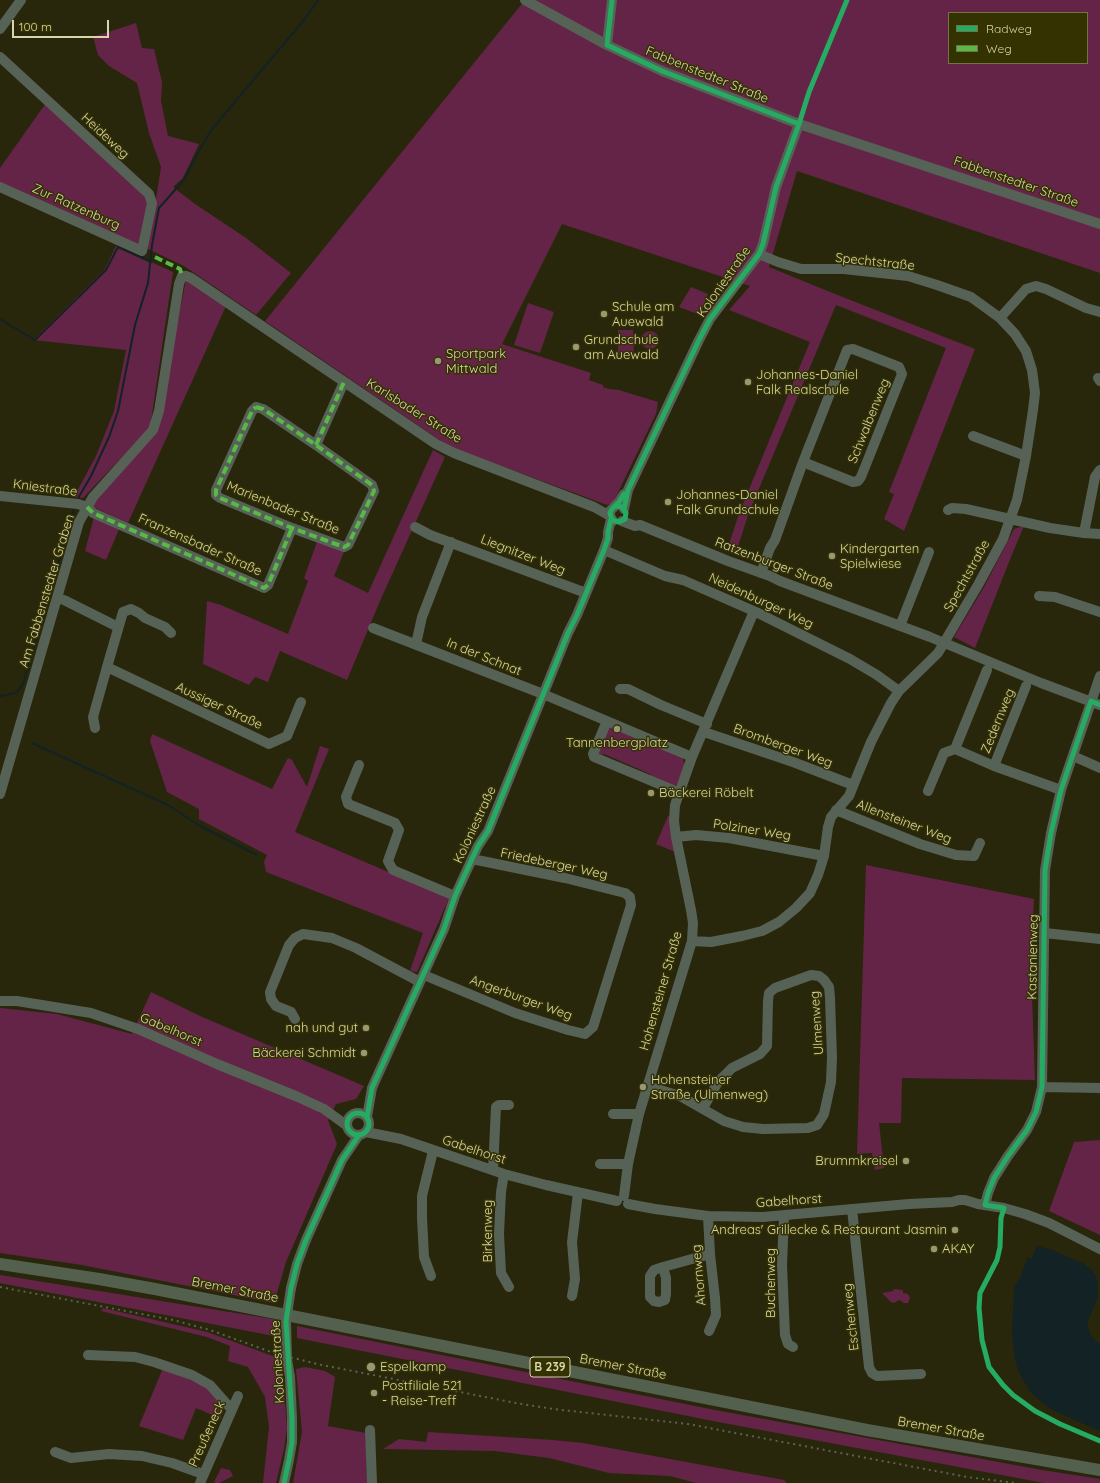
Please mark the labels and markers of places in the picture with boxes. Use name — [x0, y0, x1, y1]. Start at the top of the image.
place label: Schule am Auewald — [612, 299, 674, 330]
marker: Schule am Auewald — [599, 309, 609, 319]
place label: Grundschule am Auewald — [584, 332, 659, 363]
marker: Grundschule am Auewald — [571, 342, 581, 352]
place label: Sportpark Mittwald — [446, 346, 506, 377]
marker: Sportpark Mittwald — [433, 356, 443, 366]
place label: Johannes-Daniel Falk Realschule — [756, 367, 858, 398]
marker: Johannes-Daniel Falk Realschule — [743, 377, 753, 387]
place label: Johannes-Daniel Falk Grundschule — [676, 487, 779, 518]
marker: Johannes-Daniel Falk Grundschule — [663, 497, 673, 507]
place label: Kindergarten Spielwiese — [840, 541, 919, 572]
marker: Kindergarten Spielwiese — [827, 551, 837, 561]
marker: Tannenbergplatz — [612, 724, 622, 734]
place label: Tannenbergplatz — [566, 735, 668, 751]
place label: Bäckerei Röbelt — [659, 785, 754, 801]
marker: Bäckerei Röbelt — [646, 788, 656, 798]
place label: nah und gut — [286, 1020, 358, 1036]
marker: nah und gut — [361, 1023, 371, 1033]
place label: Bäckerei Schmidt — [252, 1045, 356, 1061]
marker: Bäckerei Schmidt — [359, 1048, 369, 1058]
place label: Hohensteiner Straße (Ulmenweg) — [651, 1072, 768, 1103]
marker: Hohensteiner Straße (Ulmenweg) — [638, 1082, 648, 1092]
place label: Brummkreisel — [815, 1153, 898, 1169]
marker: Brummkreisel — [901, 1156, 911, 1166]
place label: Andreas' Grillecke & Restaurant Jasmin — [711, 1222, 947, 1238]
marker: Andreas' Grillecke & Restaurant Jasmin — [950, 1225, 960, 1235]
place label: AKAY — [942, 1241, 974, 1257]
marker: AKAY — [929, 1244, 939, 1254]
place label: Espelkamp — [380, 1359, 446, 1375]
marker: Espelkamp — [365, 1361, 377, 1373]
place label: Postfiliale 521 - Reise-Treff — [382, 1378, 462, 1409]
marker: Postfiliale 521 - Reise-Treff — [369, 1388, 379, 1398]

